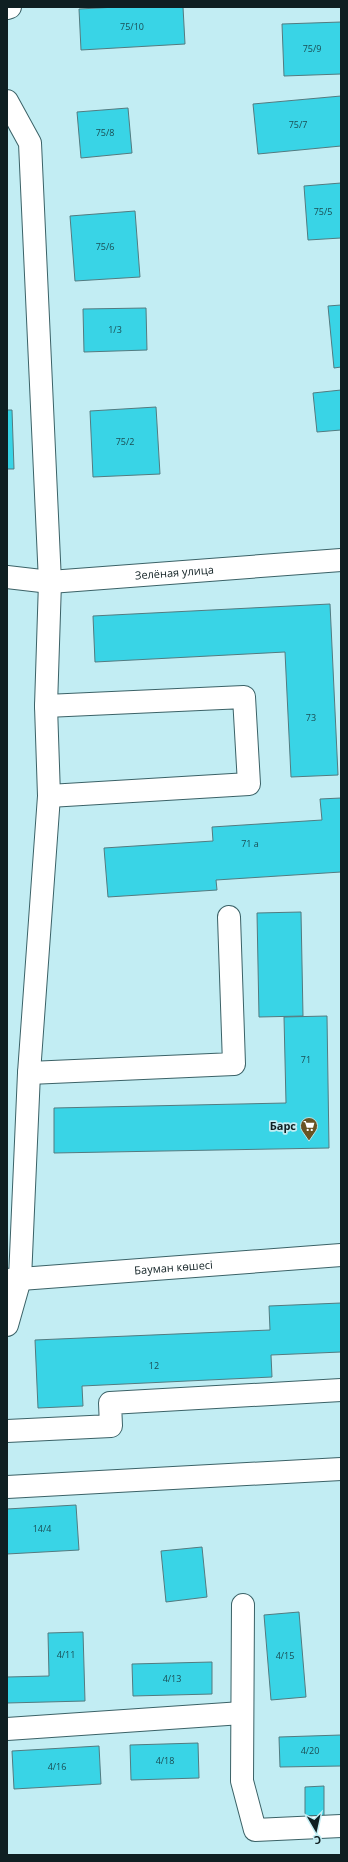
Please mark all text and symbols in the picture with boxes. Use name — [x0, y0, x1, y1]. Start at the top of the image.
house number: 75/10 — [120, 20, 144, 33]
house number: 75/9 — [303, 42, 321, 55]
house number: 75/7 — [289, 118, 307, 131]
house number: 75/8 — [96, 126, 114, 139]
house number: 75/5 — [314, 205, 332, 218]
house number: 75/6 — [96, 240, 114, 253]
house number: 1/3 — [108, 323, 122, 336]
house number: 75/2 — [116, 435, 134, 448]
street label: Зелёная улица — [134, 562, 214, 583]
house number: 73 — [306, 711, 316, 724]
house number: 71 а — [241, 837, 259, 850]
house number: 71 — [301, 1053, 311, 1066]
supermarket icon: Барс — [299, 1116, 319, 1141]
place label: Барс — [270, 1118, 296, 1133]
street label: Бауман көшесі — [134, 1257, 213, 1277]
house number: 12 — [149, 1359, 159, 1372]
house number: 14/4 — [33, 1522, 51, 1535]
house number: 4/11 — [57, 1648, 75, 1661]
house number: 4/15 — [276, 1649, 294, 1662]
house number: 4/13 — [163, 1672, 181, 1685]
house number: 4/20 — [301, 1744, 319, 1757]
house number: 4/18 — [156, 1754, 174, 1767]
house number: 4/16 — [48, 1760, 66, 1773]
north arrow — [296, 1810, 336, 1850]
text: С — [313, 1832, 322, 1848]

